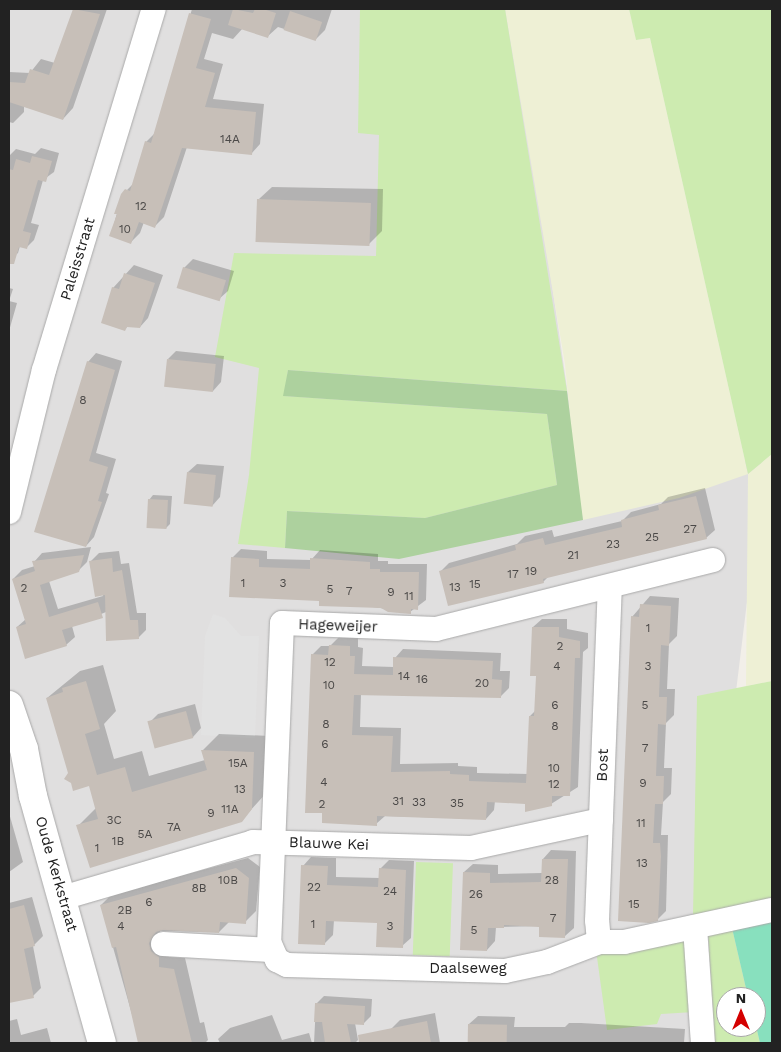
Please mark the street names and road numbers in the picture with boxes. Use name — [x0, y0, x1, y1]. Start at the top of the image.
street label: Paleisstraat — [57, 215, 99, 303]
street label: Hageweijer — [298, 616, 378, 636]
street label: Bost — [593, 748, 613, 782]
street label: Oude Kerkstraat — [31, 814, 81, 934]
street label: Blauwe Kei — [289, 834, 369, 854]
street label: Daalseweg — [429, 960, 507, 978]

